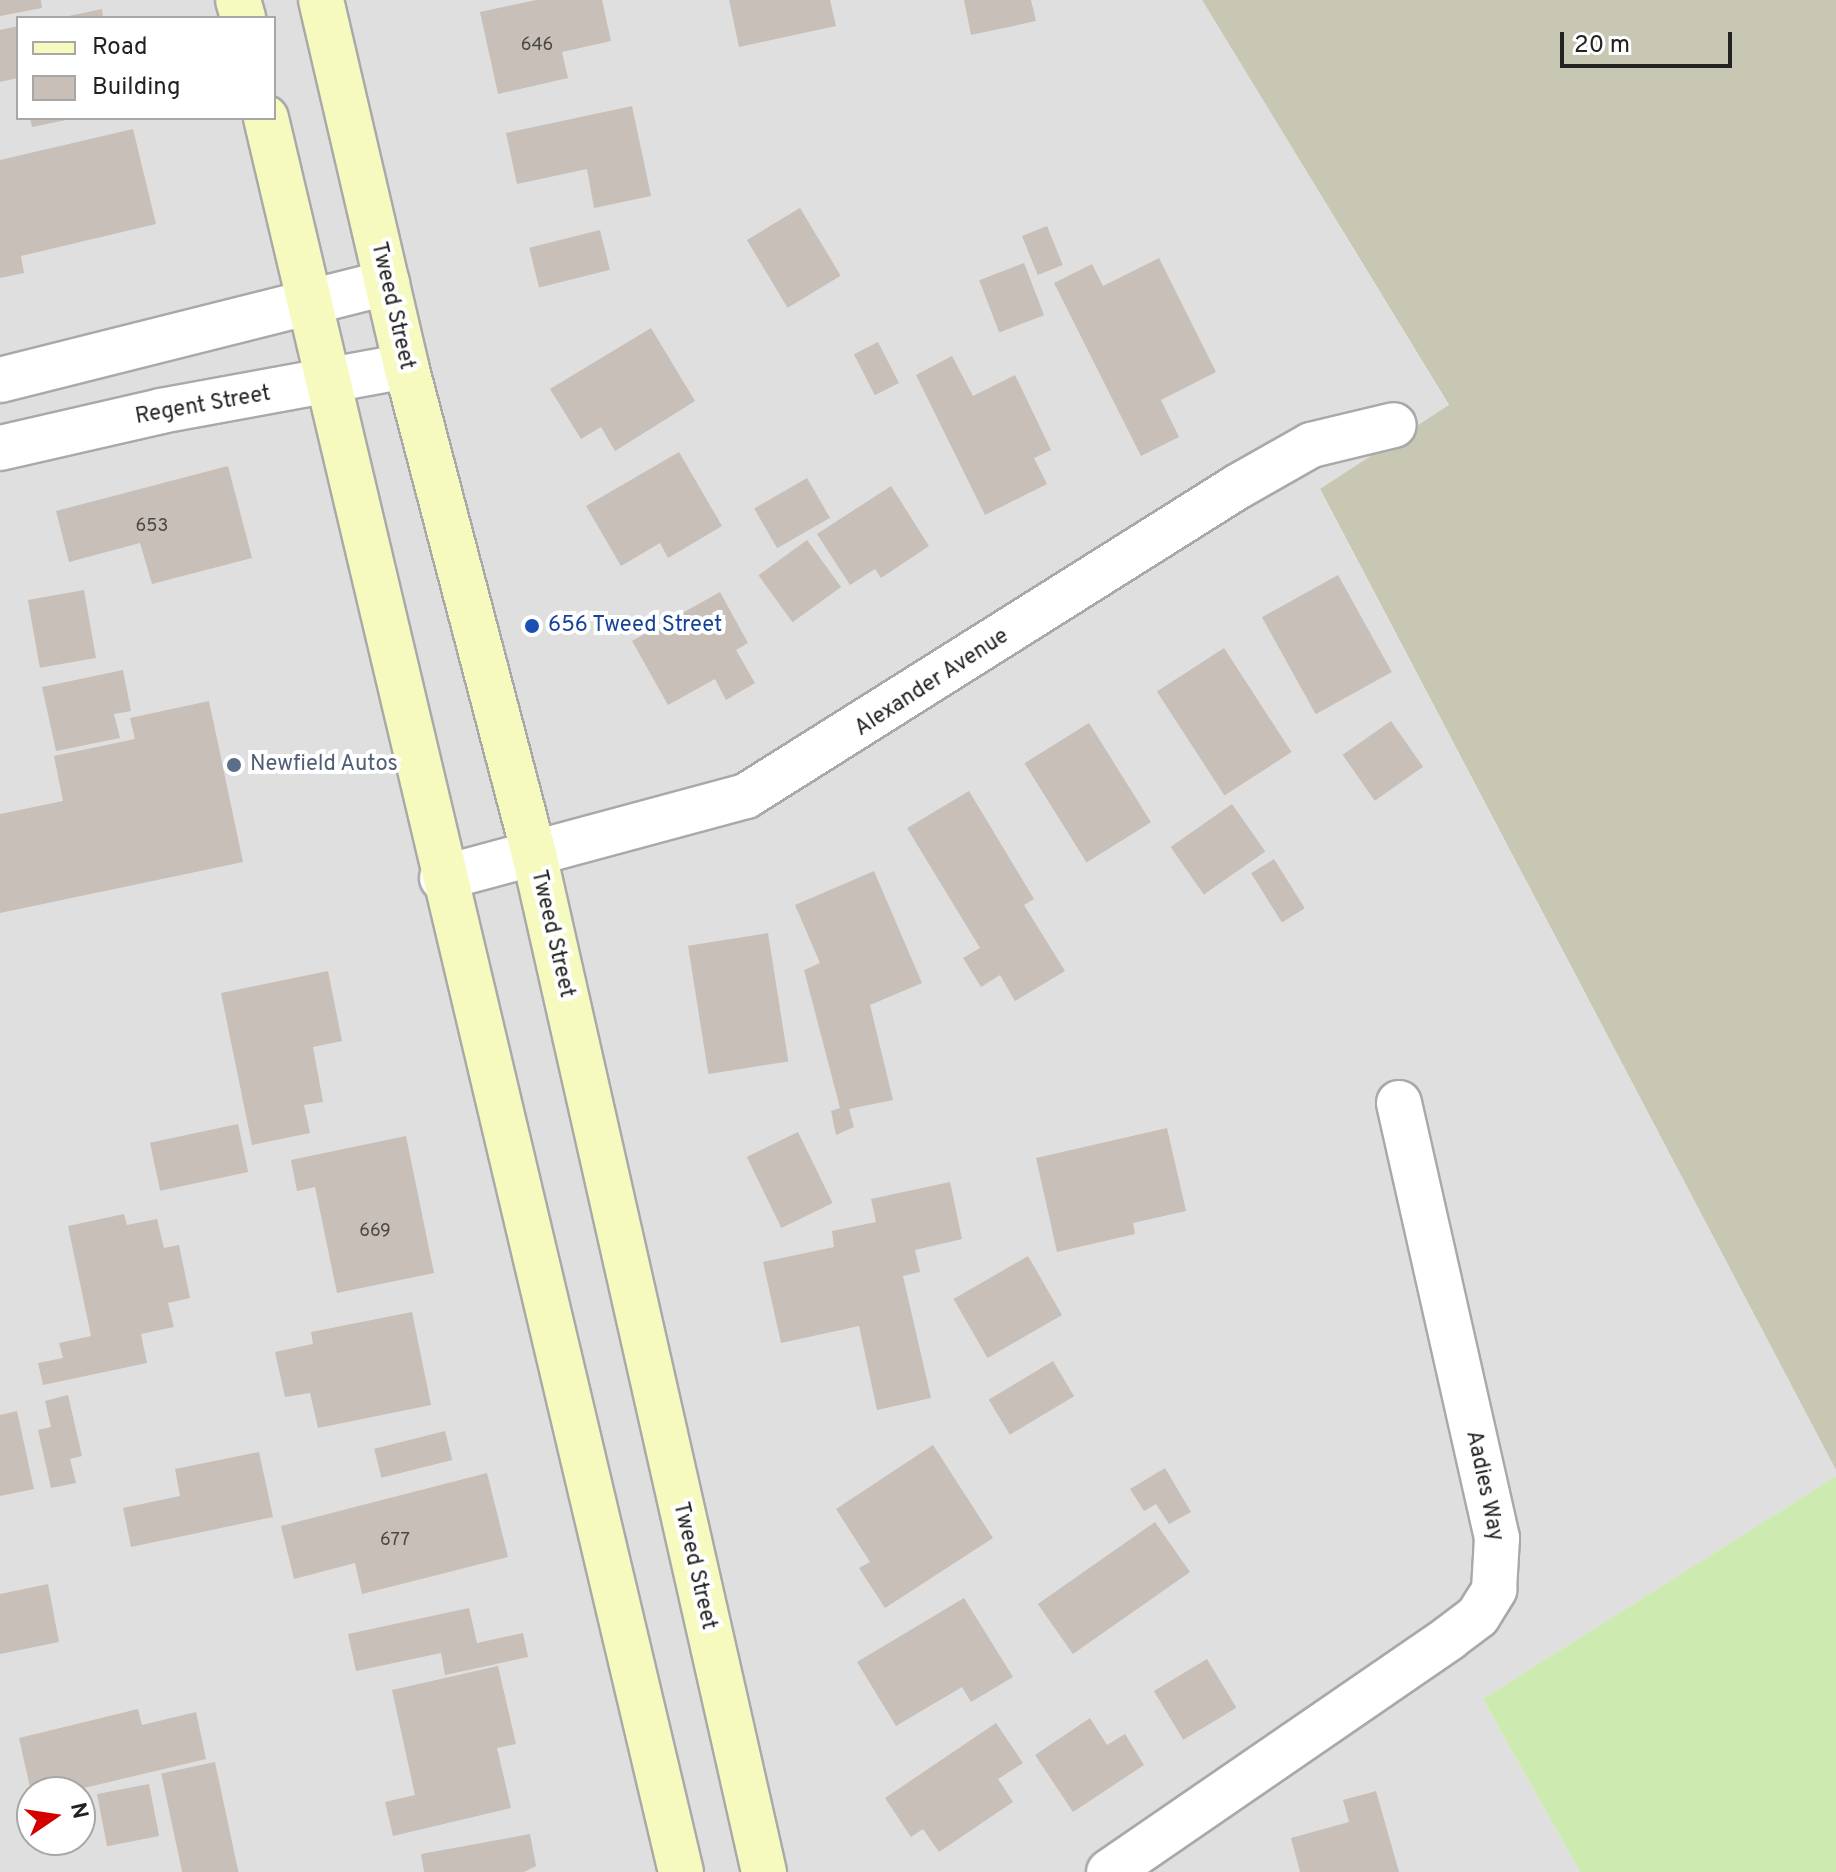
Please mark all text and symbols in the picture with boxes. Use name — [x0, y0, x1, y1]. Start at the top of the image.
legend — [16, 16, 276, 120]
scale bar — [1564, 16, 1736, 66]
text: 20 m — [1574, 31, 1630, 61]
text: Road — [92, 33, 148, 63]
house number: 646 — [521, 35, 553, 57]
text: Building — [92, 73, 181, 103]
street label: Tweed Street — [365, 240, 419, 372]
street label: Regent Street — [133, 381, 273, 431]
house number: 653 — [136, 516, 168, 538]
place label: 656 Tweed Street — [548, 613, 723, 639]
marker: 656 Tweed Street — [523, 617, 541, 635]
street label: Alexander Avenue — [850, 623, 1014, 743]
place label: Newfield Autos — [250, 752, 399, 778]
marker: Newfield Autos — [225, 756, 243, 774]
street label: Tweed Street — [525, 868, 579, 1000]
house number: 669 — [359, 1221, 391, 1243]
street label: Aadies Way — [1459, 1428, 1509, 1544]
street label: Tweed Street — [667, 1500, 721, 1632]
house number: 677 — [380, 1530, 410, 1552]
north arrow — [16, 1776, 96, 1856]
text: N — [63, 1800, 93, 1822]

